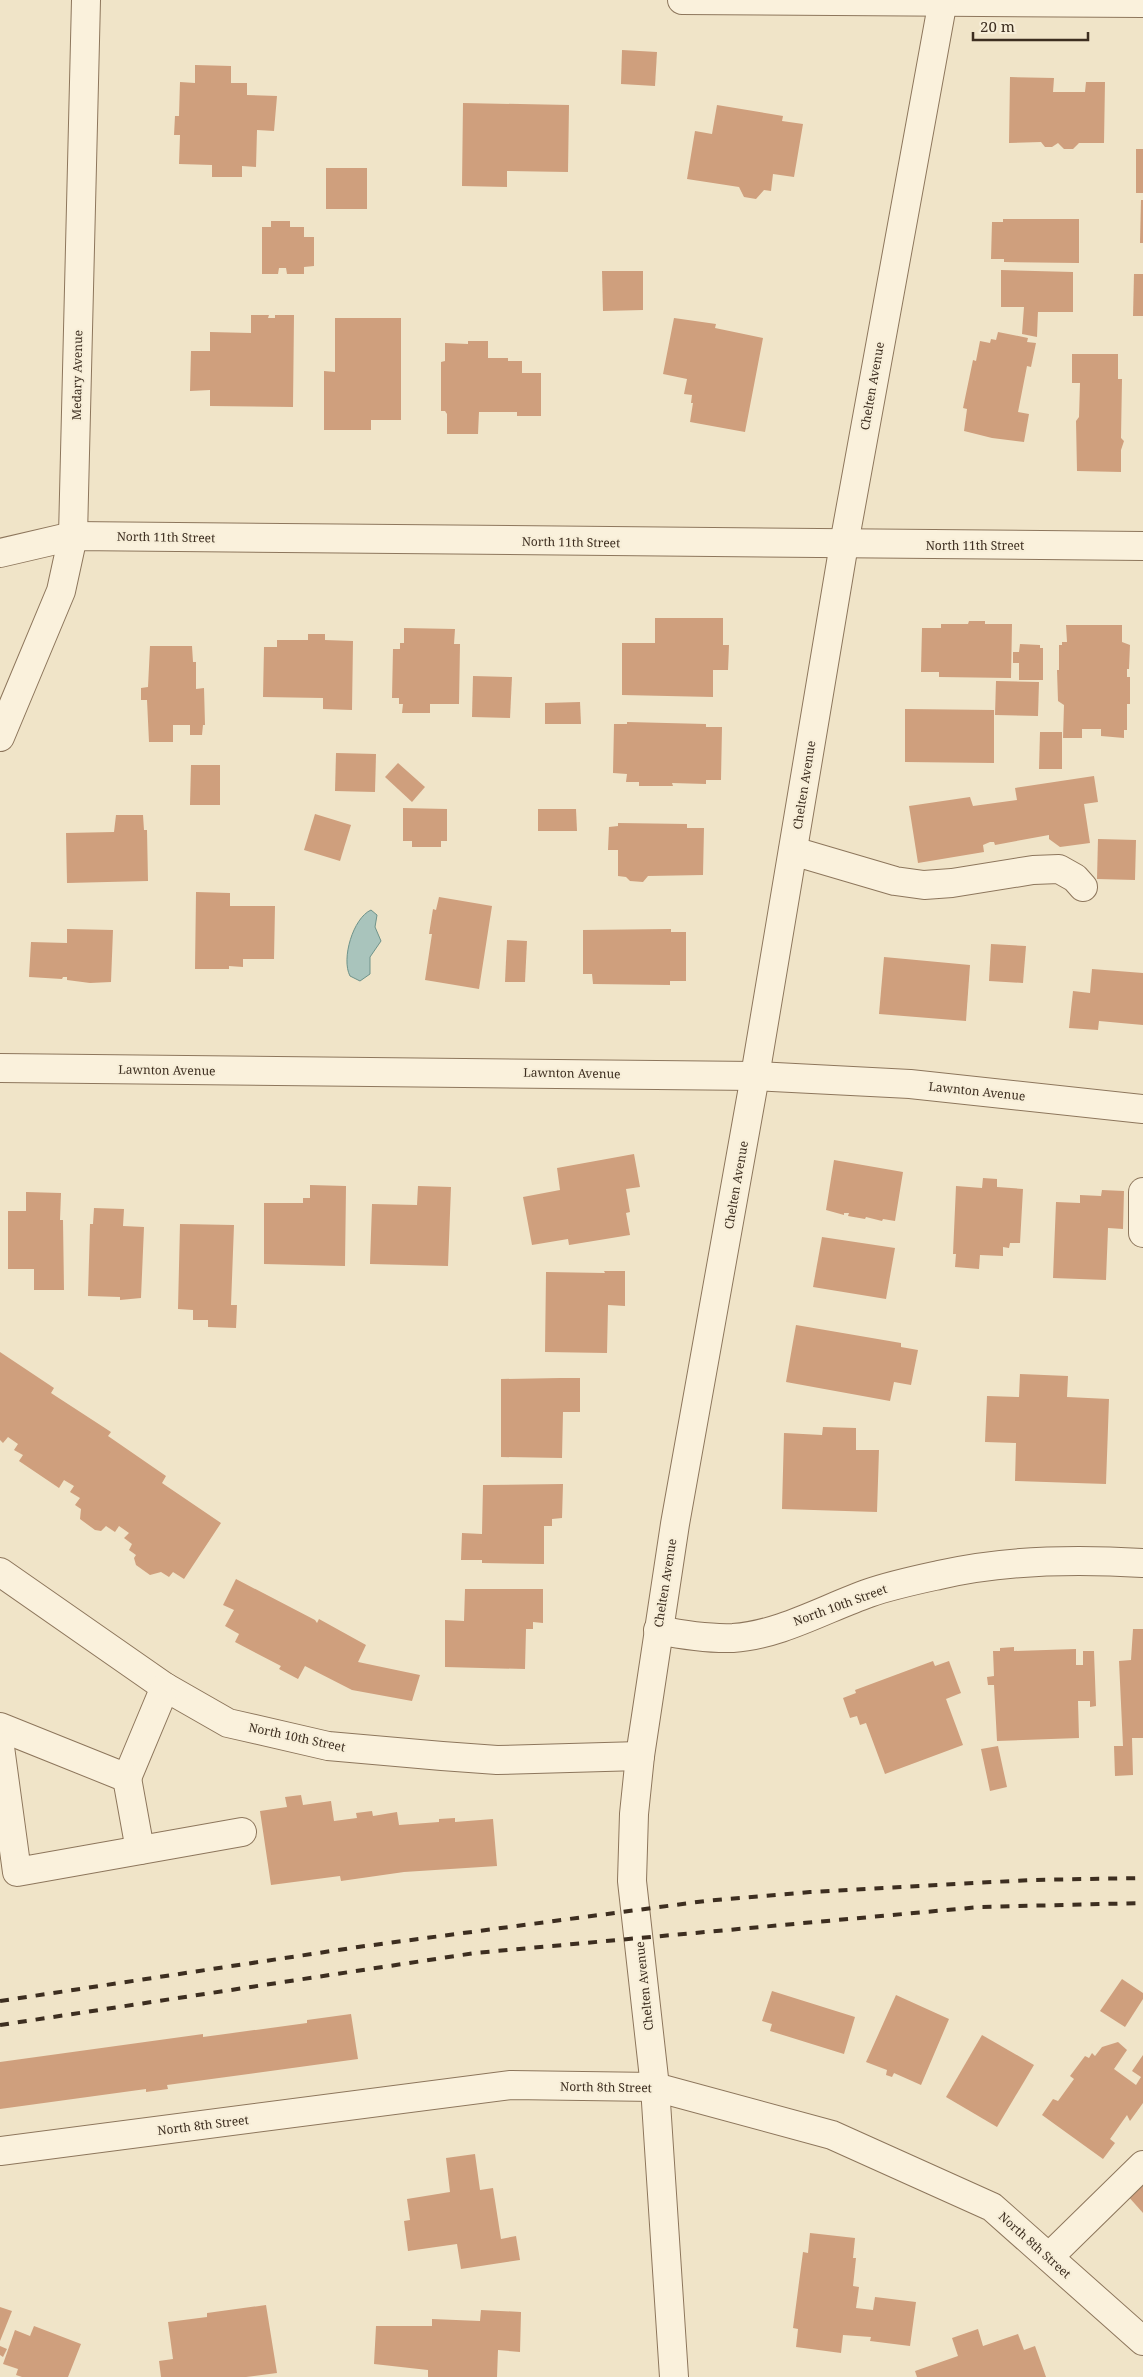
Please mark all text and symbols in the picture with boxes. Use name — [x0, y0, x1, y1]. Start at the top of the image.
scale bar — [973, 10, 1088, 42]
text: 20 m — [980, 16, 1015, 36]
street label: Medary Avenue — [68, 330, 86, 420]
street label: Chelten Avenue — [856, 340, 888, 432]
street label: North 11th Street — [117, 528, 215, 546]
street label: North 11th Street — [522, 533, 620, 551]
street label: North 11th Street — [926, 537, 1024, 554]
street label: Chelten Avenue — [789, 739, 819, 831]
street label: Lawnton Avenue — [118, 1061, 216, 1079]
street label: Lawnton Avenue — [523, 1064, 621, 1082]
street label: Lawnton Avenue — [928, 1077, 1026, 1105]
street label: Chelten Avenue — [720, 1139, 752, 1231]
street label: Chelten Avenue — [650, 1537, 680, 1629]
street label: North 10th Street — [791, 1580, 889, 1630]
street label: North 10th Street — [247, 1718, 347, 1756]
street label: Chelten Avenue — [631, 1941, 657, 2031]
street label: North 8th Street — [560, 2078, 652, 2096]
street label: North 8th Street — [156, 2111, 250, 2139]
street label: North 8th Street — [995, 2208, 1075, 2282]

